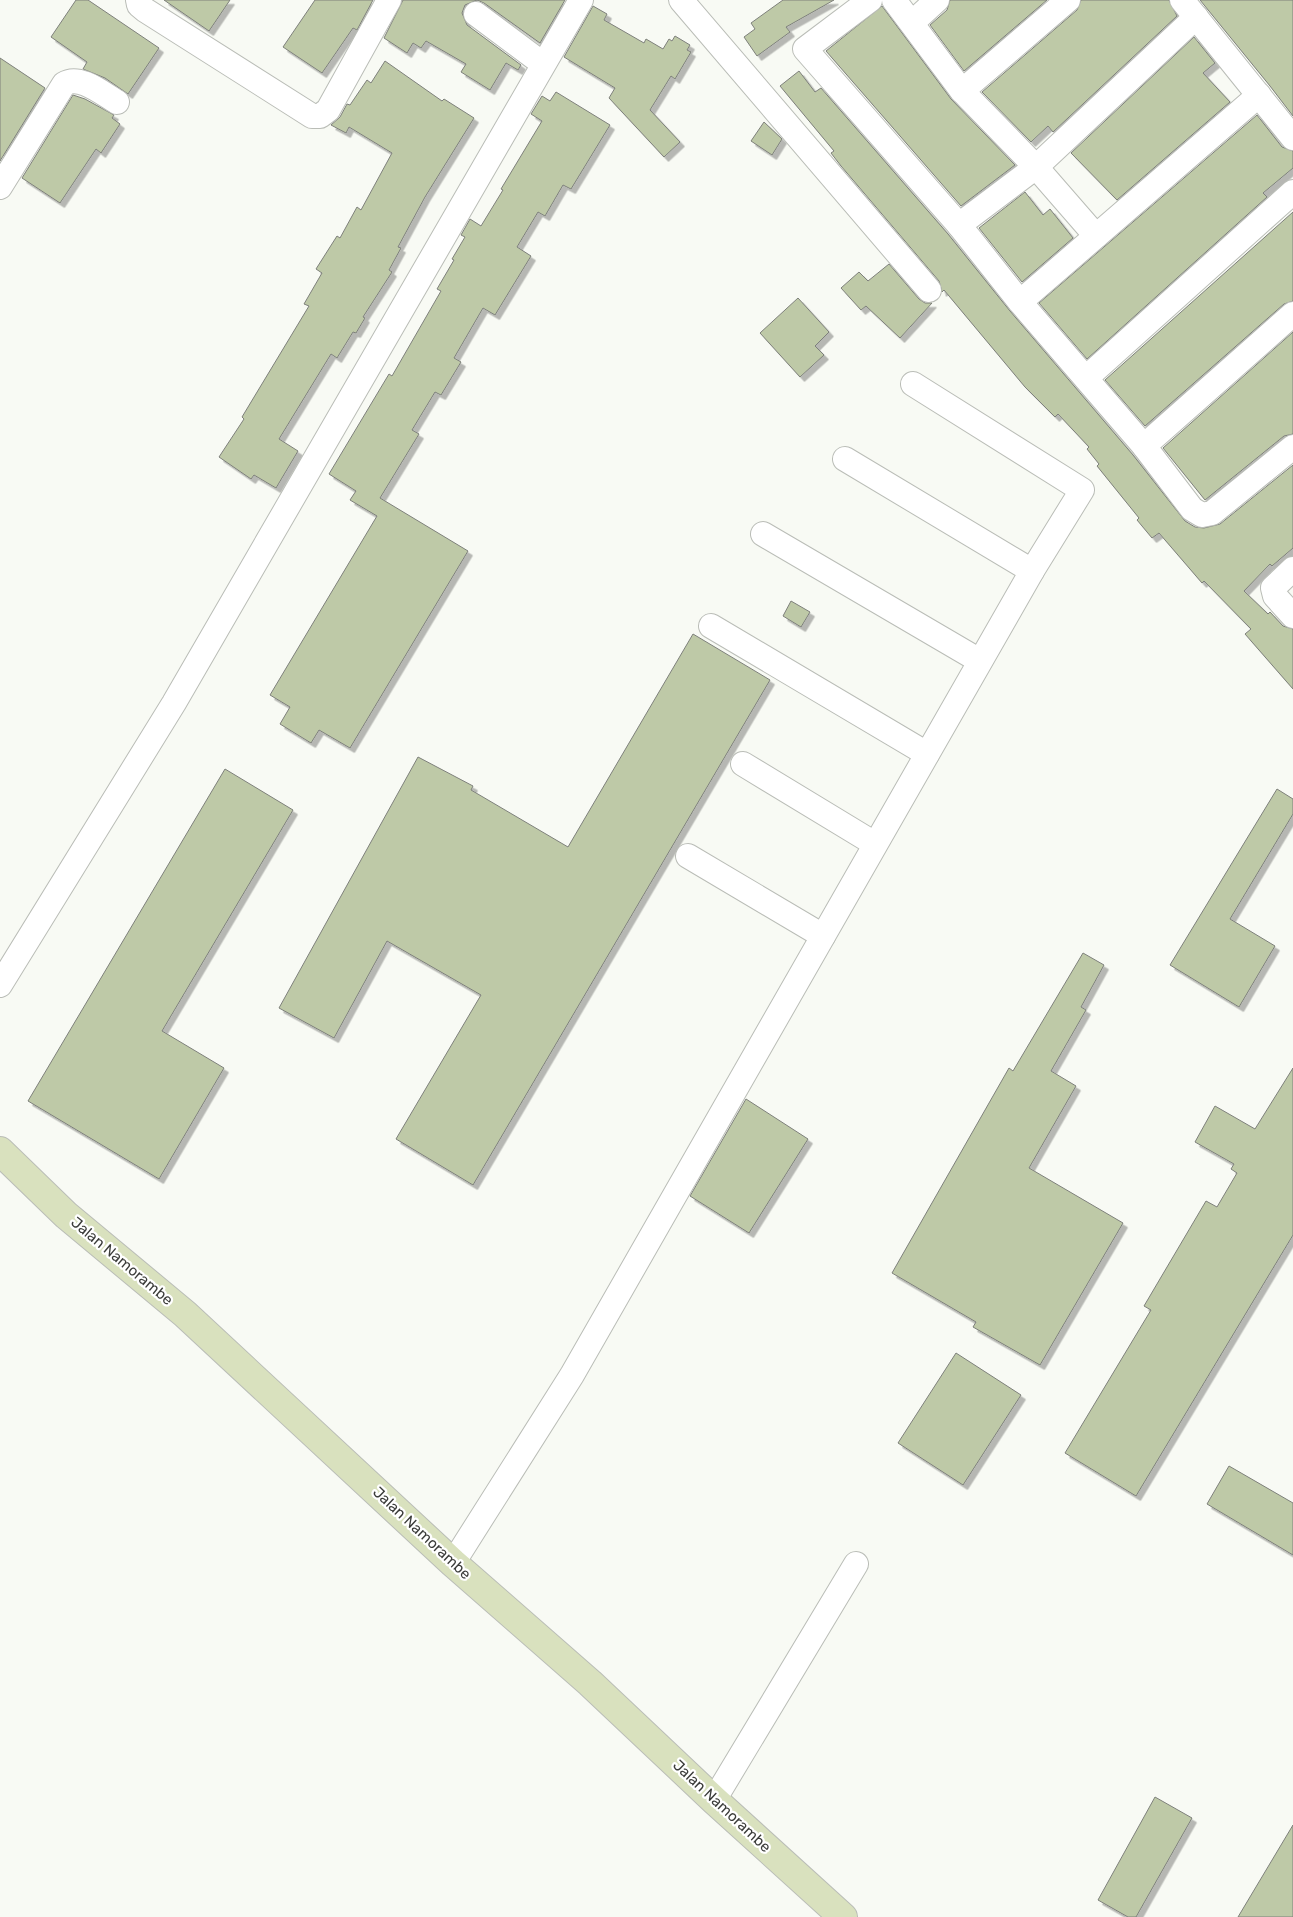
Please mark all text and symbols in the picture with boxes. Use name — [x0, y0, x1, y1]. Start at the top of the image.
street label: Jalan Namorambe — [67, 1213, 177, 1309]
street label: Jalan Namorambe — [369, 1483, 475, 1583]
street label: Jalan Namorambe — [669, 1756, 775, 1856]

